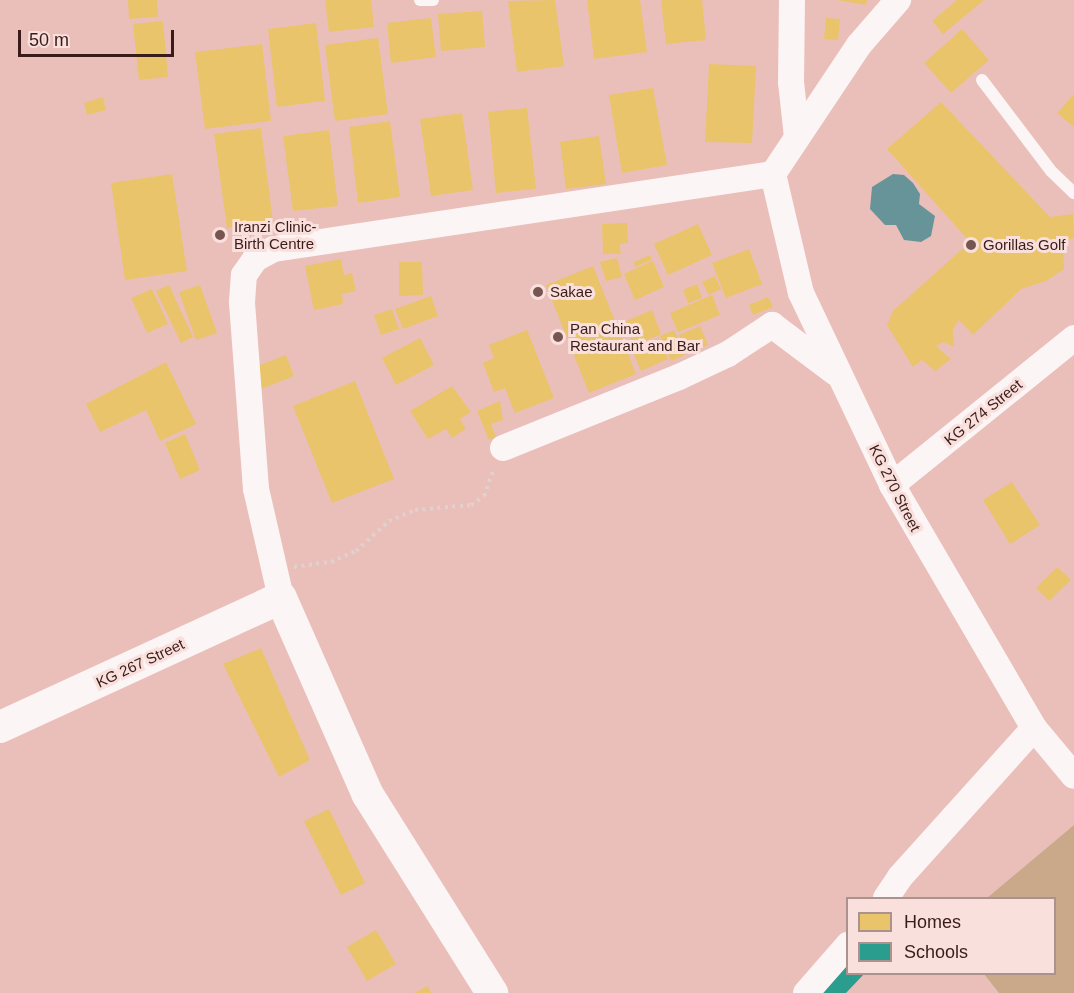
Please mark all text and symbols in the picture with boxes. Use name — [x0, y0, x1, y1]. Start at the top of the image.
scale bar — [21, 18, 177, 56]
text: 50 m — [29, 30, 69, 50]
place label: Iranzi Clinic- Birth Centre — [234, 217, 317, 252]
marker: Iranzi Clinic- Birth Centre — [211, 226, 229, 244]
place label: Gorillas Golf — [983, 236, 1066, 254]
marker: Gorillas Golf — [964, 238, 978, 252]
place label: Sakae — [550, 283, 593, 301]
marker: Sakae — [531, 285, 545, 299]
place label: Pan China Restaurant and Bar — [570, 319, 700, 354]
marker: Pan China Restaurant and Bar — [551, 330, 565, 344]
street label: KG 274 Street — [940, 375, 1026, 449]
street label: KG 270 Street — [865, 442, 925, 534]
street label: KG 267 Street — [93, 635, 187, 691]
legend — [846, 897, 1056, 975]
text: Homes — [904, 912, 961, 932]
text: Schools — [904, 942, 968, 962]

